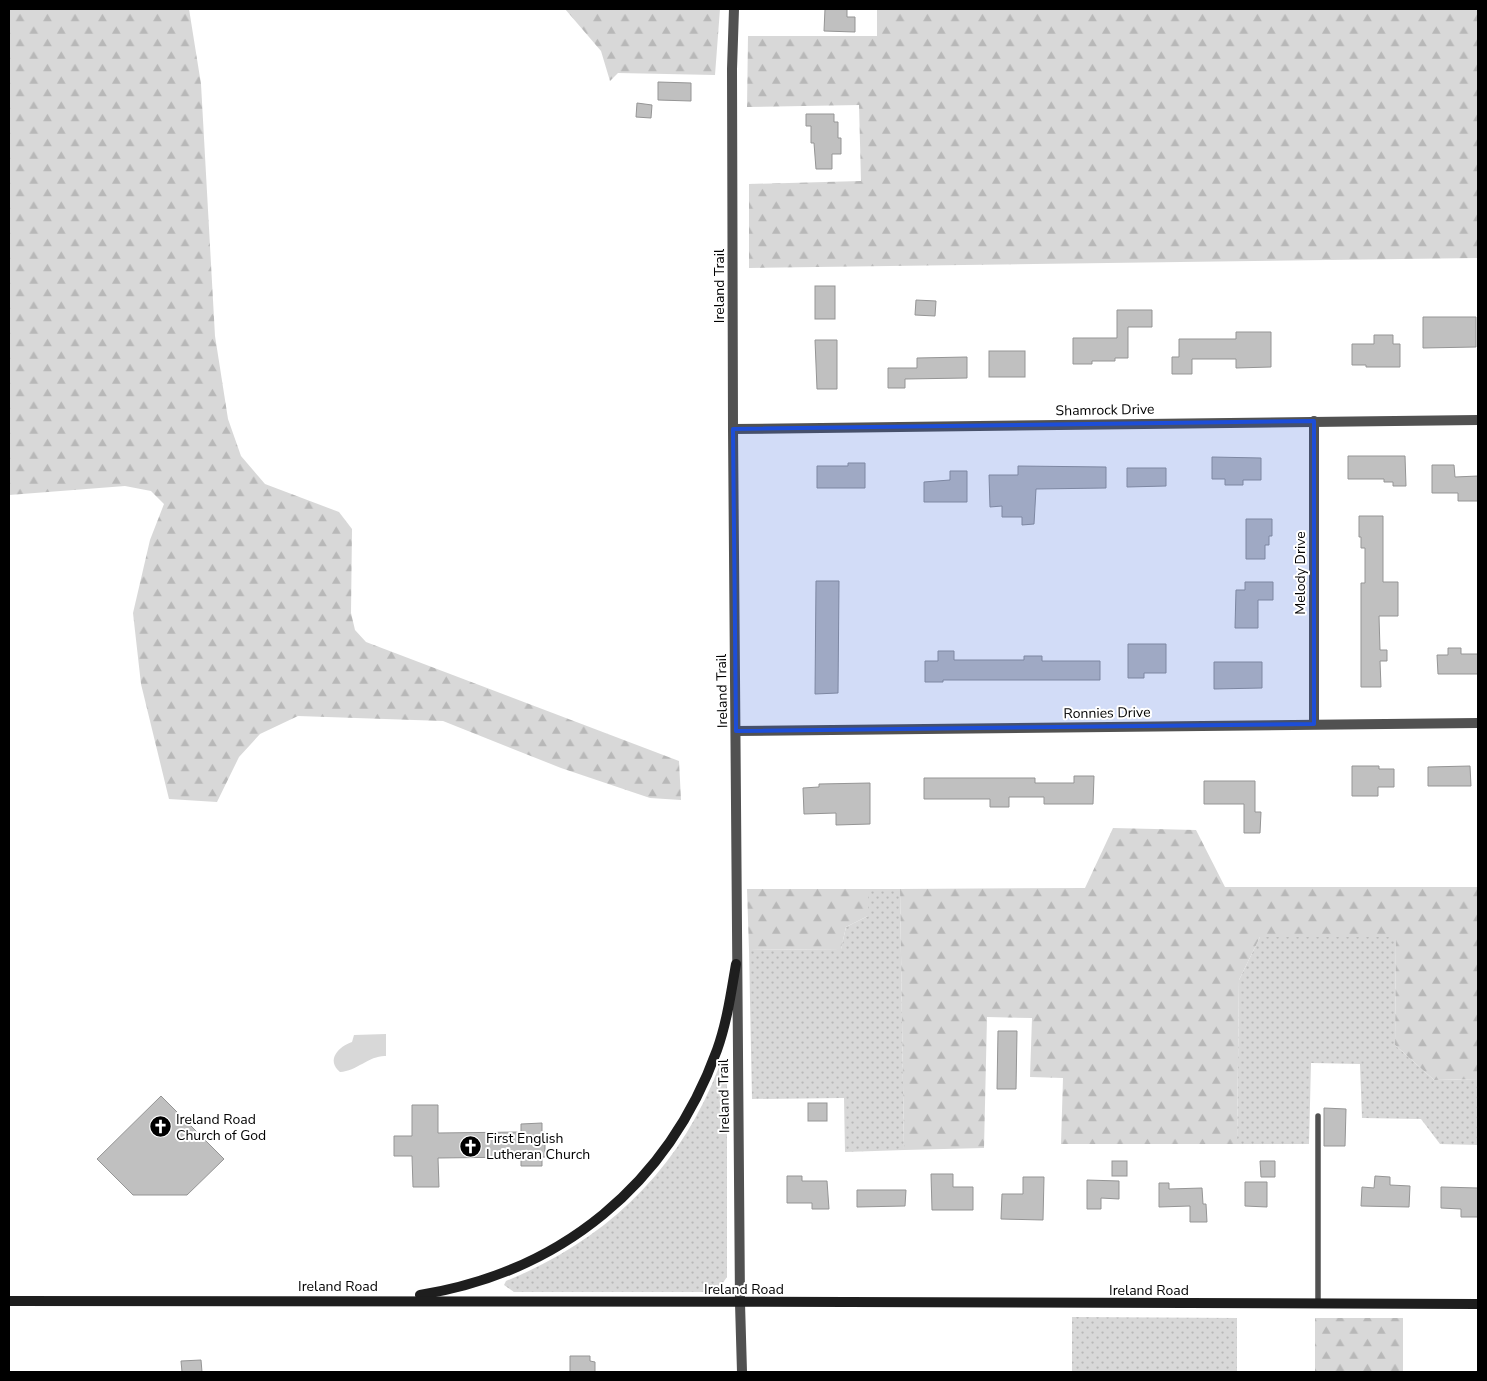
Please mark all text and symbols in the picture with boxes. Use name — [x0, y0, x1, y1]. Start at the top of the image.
street label: Ireland Trail — [710, 248, 729, 323]
street label: Shamrock Drive — [1055, 400, 1155, 420]
street label: Melody Drive — [1291, 531, 1310, 615]
street label: Ireland Trail — [712, 653, 732, 728]
street label: Ronnies Drive — [1063, 703, 1151, 723]
street label: Ireland Trail — [714, 1058, 734, 1133]
place label: Ireland Road Church of God — [176, 1110, 266, 1145]
church icon: Ireland Road Church of God — [148, 1115, 172, 1139]
place label: First English Lutheran Church — [486, 1129, 590, 1164]
church icon: First English Lutheran Church — [458, 1134, 482, 1158]
street label: Ireland Road — [298, 1277, 378, 1296]
street label: Ireland Road — [704, 1280, 784, 1299]
street label: Ireland Road — [1109, 1281, 1189, 1300]

